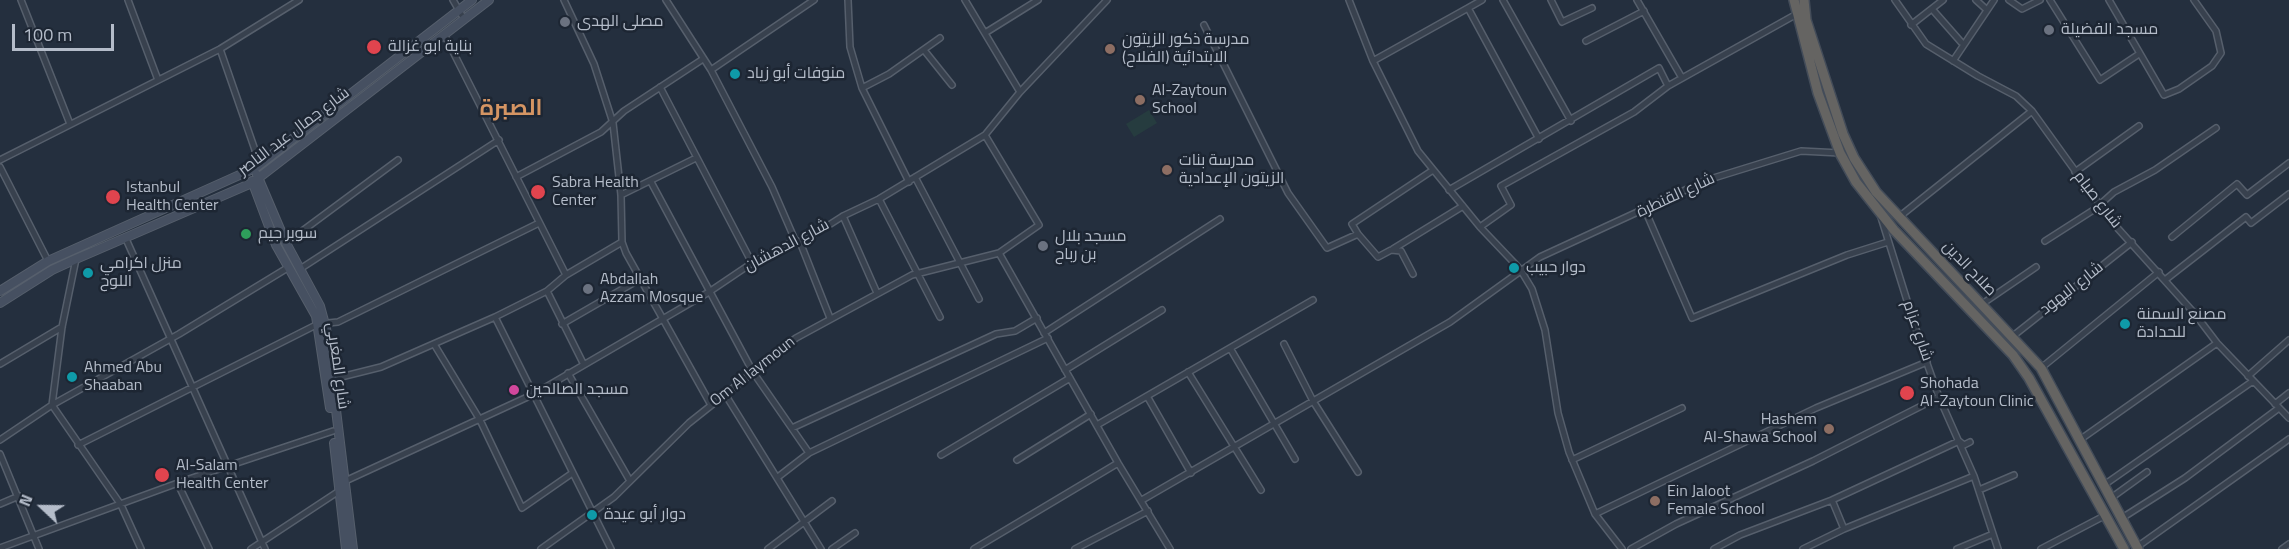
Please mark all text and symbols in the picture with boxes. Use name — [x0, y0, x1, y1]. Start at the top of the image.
scale bar — [15, 12, 117, 50]
place label: مصلى الهدى — [577, 12, 663, 32]
marker: مصلى الهدى — [558, 15, 572, 29]
place label: مسجد الفضيلة — [2061, 20, 2158, 40]
text: 100 m — [23, 21, 72, 48]
marker: مسجد الفضيلة — [2042, 23, 2056, 37]
place label: مدرسة ذكور الزيتون الابتدائية (الفلاح) — [1122, 30, 1249, 68]
place label: بناية ابو غزالة — [388, 37, 472, 57]
marker: بناية ابو غزالة — [365, 38, 383, 56]
marker: مدرسة ذكور الزيتون الابتدائية (الفلاح) — [1103, 42, 1117, 56]
place label: منوفات أبو زياد — [747, 64, 845, 84]
marker: منوفات أبو زياد — [728, 67, 742, 81]
place label: Al-Zaytoun School — [1152, 81, 1227, 119]
street label: شارع جمال عبد الناصر — [234, 84, 354, 180]
marker: Al-Zaytoun School — [1133, 93, 1147, 107]
district label: الصبرة — [480, 97, 542, 123]
place label: مدرسة بنات الزيتون الإعدادية — [1179, 151, 1284, 189]
marker: مدرسة بنات الزيتون الإعدادية — [1160, 163, 1174, 177]
street label: شارع صيام — [2069, 168, 2125, 232]
street label: شارع القنطرة — [1634, 169, 1718, 223]
place label: Sabra Health Center — [552, 173, 639, 211]
place label: Istanbul Health Center — [126, 178, 219, 216]
marker: Sabra Health Center — [529, 183, 547, 201]
marker: Istanbul Health Center — [104, 188, 122, 206]
street label: شارع الدهشان — [741, 216, 833, 276]
place label: سوبر جيم — [258, 224, 317, 244]
marker: سوبر جيم — [239, 227, 253, 241]
place label: مسجد بلال بن رباح — [1055, 227, 1126, 265]
street label: صلاح الدين — [1938, 237, 2000, 301]
marker: مسجد بلال بن رباح — [1036, 239, 1050, 253]
place label: منزل اكرامي اللوح — [100, 254, 182, 292]
place label: دوار حبيب — [1526, 258, 1586, 278]
street label: شارع اليهود — [2036, 258, 2108, 320]
marker: دوار حبيب — [1507, 261, 1521, 275]
marker: منزل اكرامي اللوح — [81, 266, 95, 280]
place label: Abdallah Azzam Mosque — [600, 270, 703, 308]
marker: Abdallah Azzam Mosque — [581, 282, 595, 296]
street label: شارع عزام — [1898, 298, 1936, 364]
place label: مصنع السمنة للحدادة — [2137, 305, 2226, 343]
marker: مصنع السمنة للحدادة — [2118, 317, 2132, 331]
street label: شارع المغربي — [321, 321, 353, 411]
street label: Om Al laymoun — [707, 333, 799, 411]
place label: Ahmed Abu Shaaban — [84, 358, 162, 396]
marker: Ahmed Abu Shaaban — [65, 370, 79, 384]
place label: Shohada Al-Zaytoun Clinic — [1920, 374, 2034, 412]
place label: مسجد الصالحين — [526, 380, 629, 400]
marker: مسجد الصالحين — [507, 383, 521, 397]
marker: Shohada Al-Zaytoun Clinic — [1898, 384, 1916, 402]
place label: Hashem Al-Shawa School — [1703, 410, 1817, 448]
marker: Hashem Al-Shawa School — [1822, 422, 1836, 436]
place label: Al-Salam Health Center — [176, 456, 269, 494]
marker: Al-Salam Health Center — [153, 466, 171, 484]
north arrow — [12, 477, 72, 537]
place label: Ein Jaloot Female School — [1667, 482, 1765, 520]
text: N — [12, 491, 39, 510]
marker: Ein Jaloot Female School — [1648, 494, 1662, 508]
place label: دوار أبو عيدة — [604, 505, 686, 525]
marker: دوار أبو عيدة — [585, 508, 599, 522]

